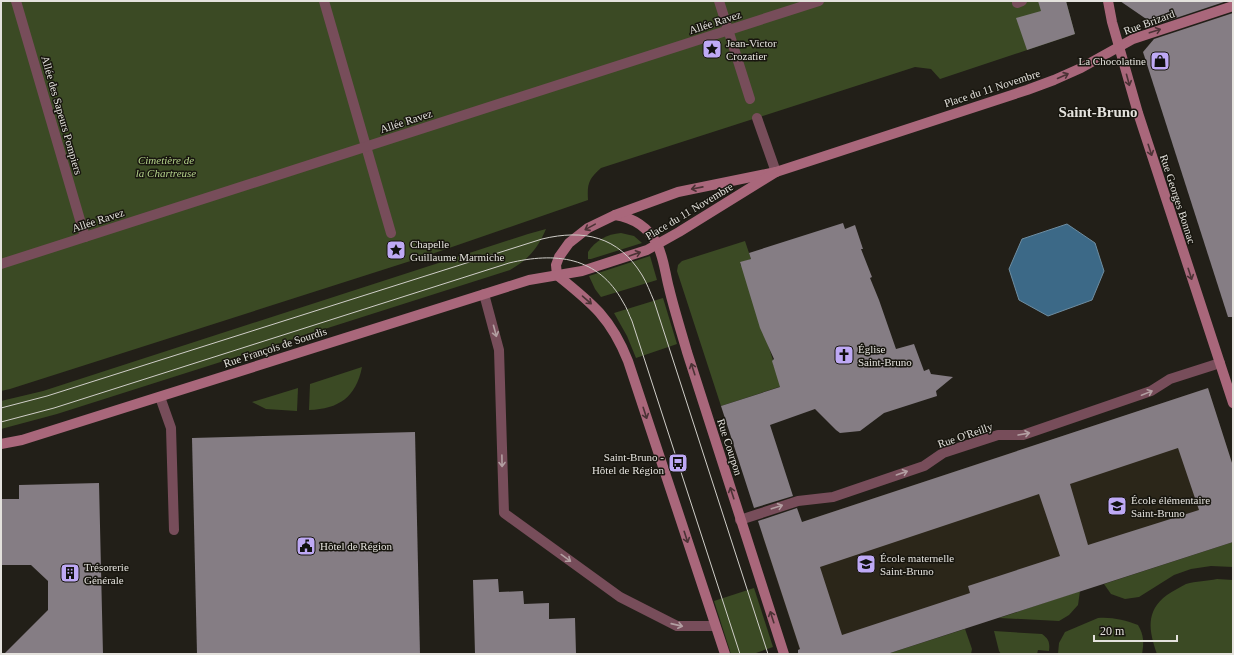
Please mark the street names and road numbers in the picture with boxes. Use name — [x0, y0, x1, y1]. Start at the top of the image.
street label: Rue Brizard — [1122, 7, 1177, 37]
street label: Allée Ravez — [687, 8, 743, 36]
street label: Allée des Sapeurs Pompiers — [39, 54, 85, 176]
street label: Place du 11 Novembre — [943, 67, 1042, 109]
street label: Allée Ravez — [378, 107, 434, 135]
street label: Rue Georges Bonnac — [1158, 153, 1198, 245]
street label: Place du 11 Novembre — [643, 180, 735, 242]
street label: Allée Ravez — [70, 206, 126, 234]
street label: Rue François de Sourdis — [222, 325, 328, 369]
street label: Rue Courpon — [715, 417, 745, 477]
street label: Rue O'Reilly — [936, 420, 995, 450]

